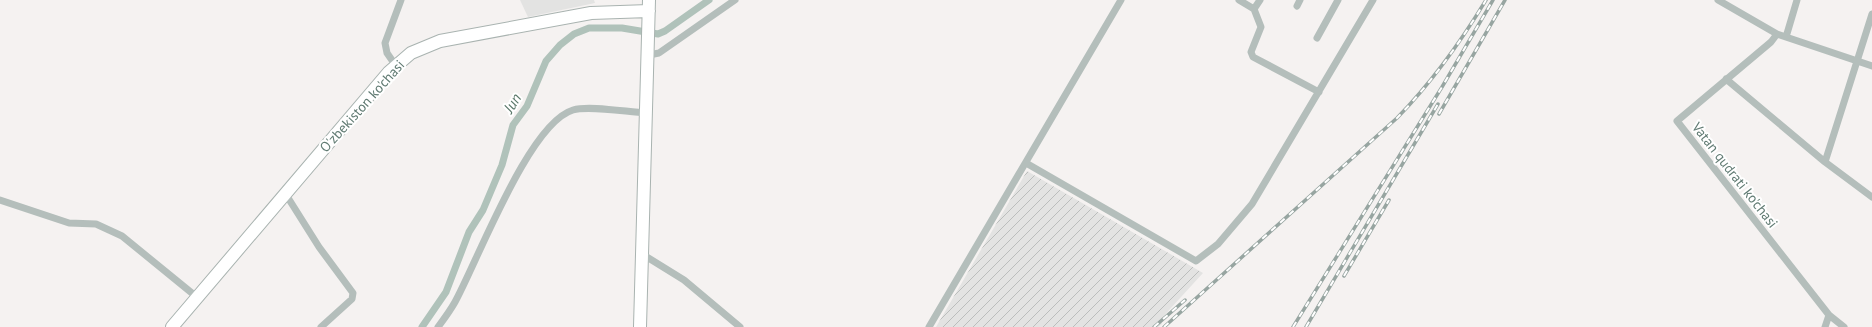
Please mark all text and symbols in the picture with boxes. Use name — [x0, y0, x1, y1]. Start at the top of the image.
street label: O'zbekiston ko'chasi — [316, 56, 408, 156]
water label: Jun — [498, 89, 525, 117]
street label: Vatan qudrati ko'chasi — [1687, 118, 1782, 231]

